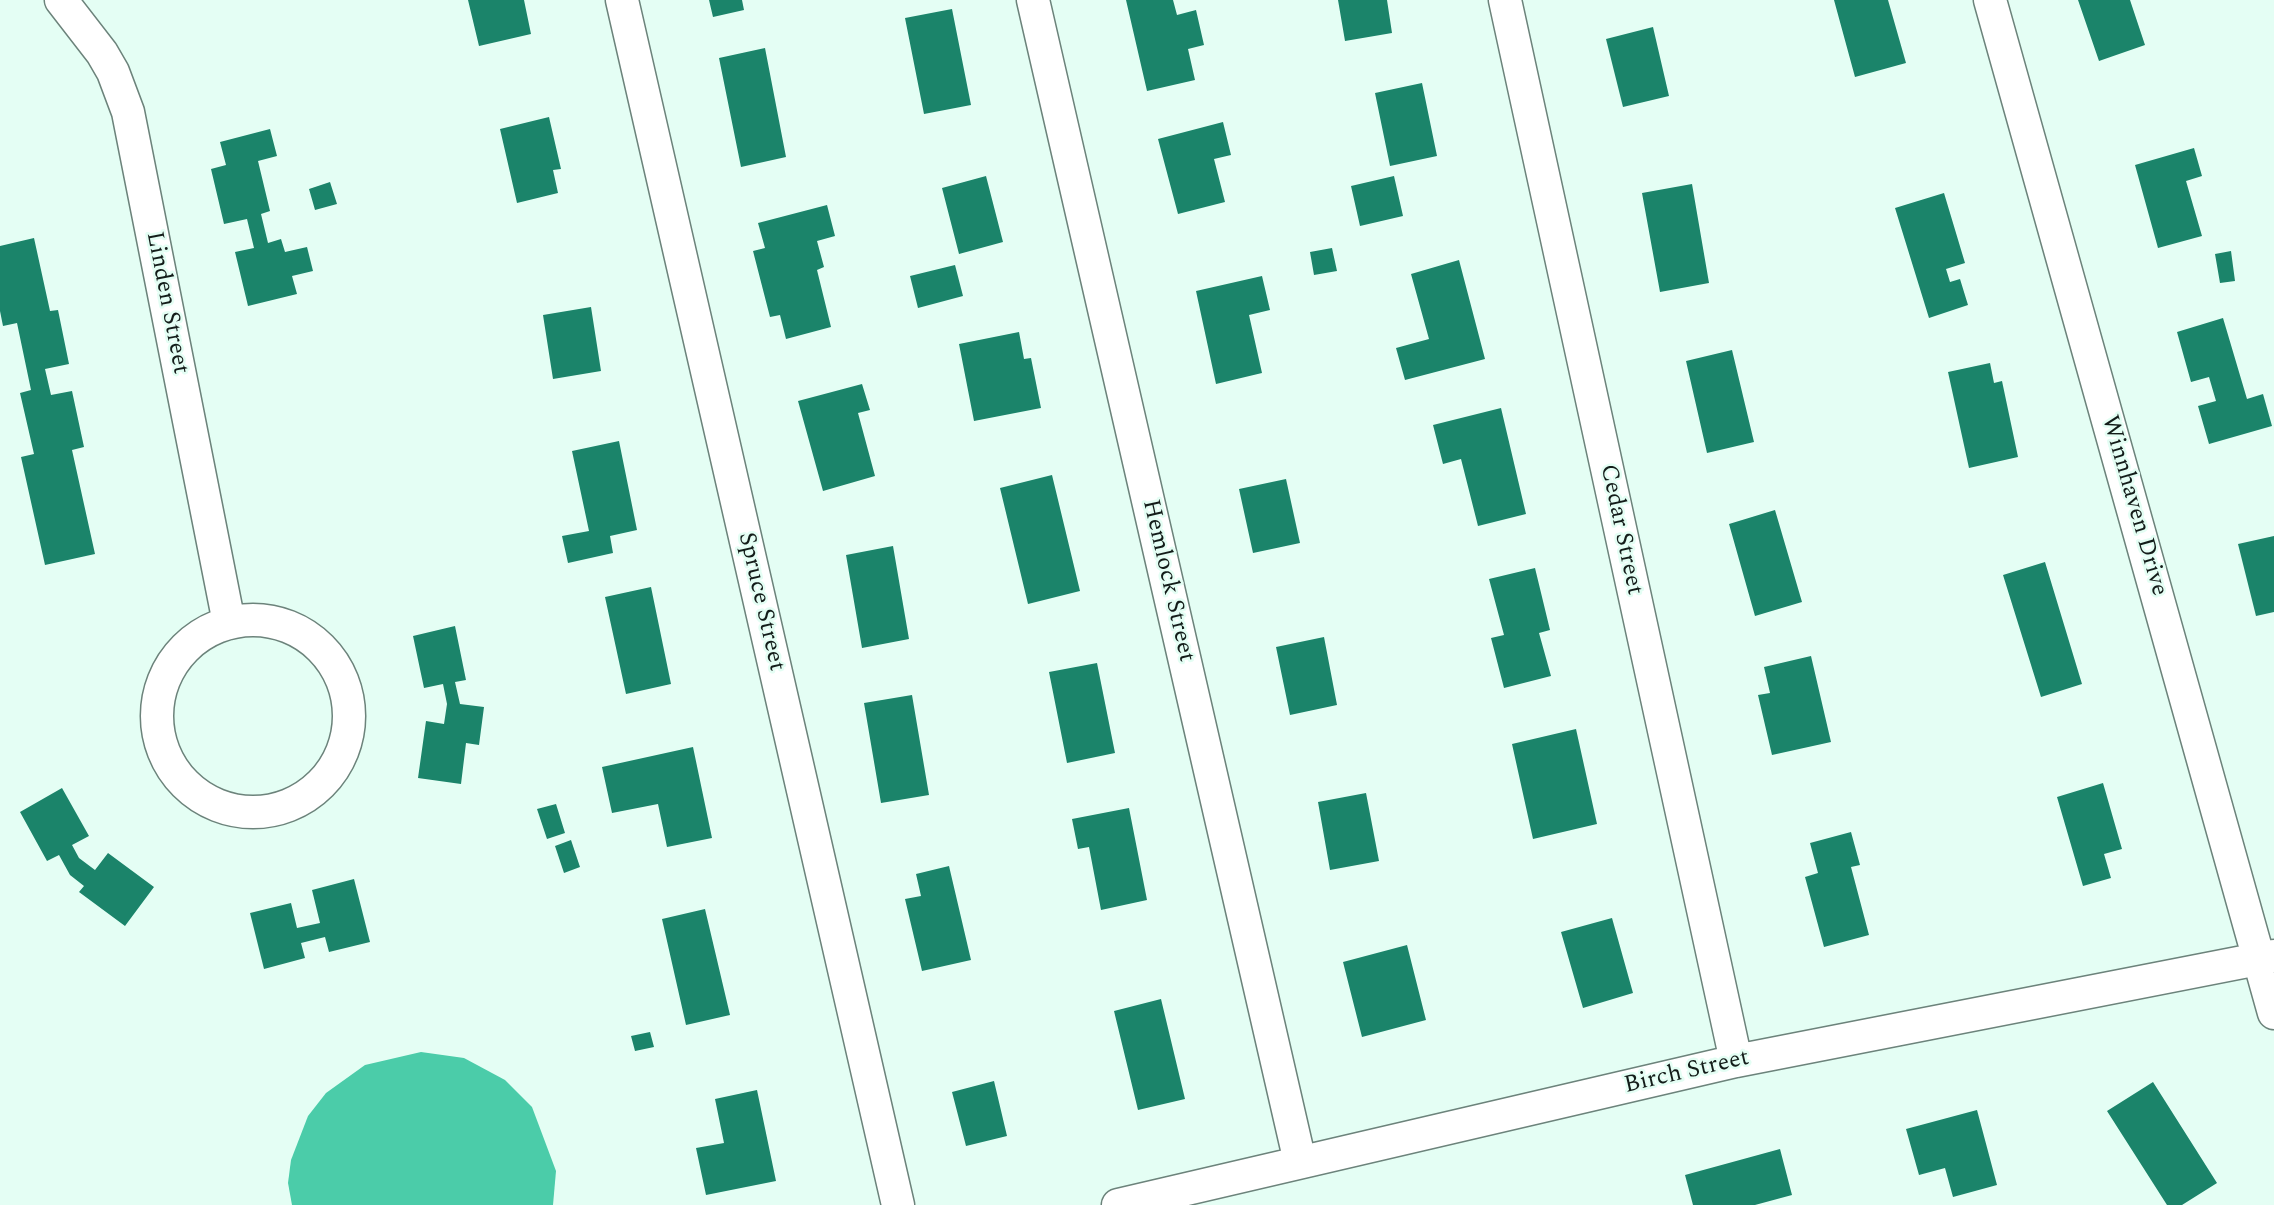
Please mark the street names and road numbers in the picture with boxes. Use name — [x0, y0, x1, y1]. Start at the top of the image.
street label: Linden Street — [138, 229, 194, 377]
street label: Winnhaven Drive — [2093, 413, 2173, 599]
street label: Cedar Street — [1592, 462, 1648, 598]
street label: Hemlock Street — [1134, 497, 1200, 665]
street label: Spruce Street — [730, 530, 790, 674]
street label: Birch Street — [1622, 1045, 1752, 1101]

